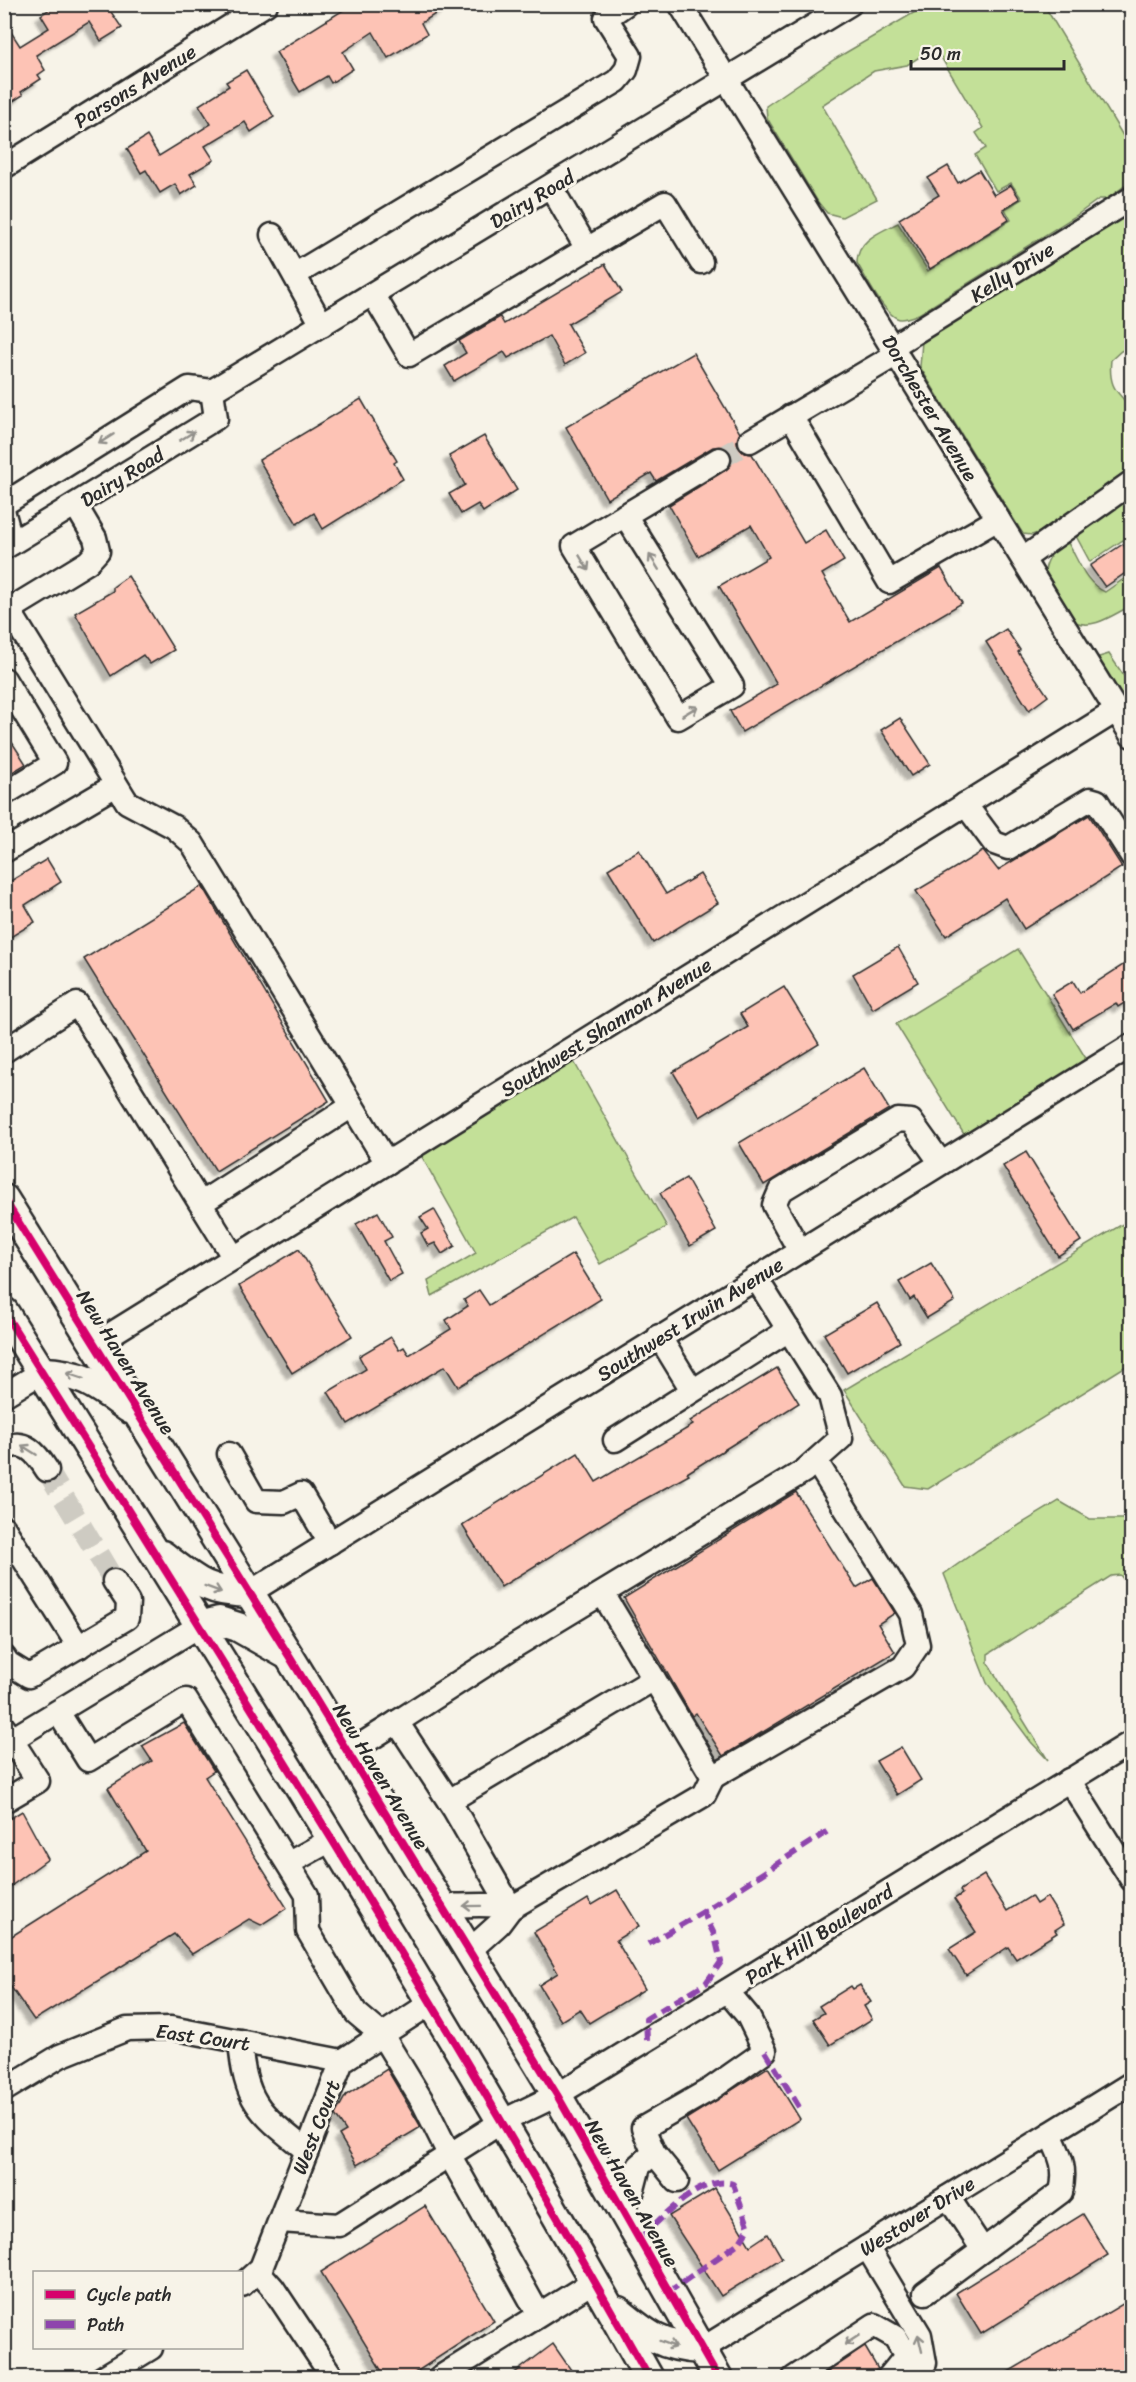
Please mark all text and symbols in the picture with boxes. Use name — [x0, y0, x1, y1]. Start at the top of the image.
scale bar — [911, 33, 1064, 71]
street label: Parsons Avenue — [67, 35, 203, 138]
text: 50 m — [920, 38, 961, 70]
street label: Dairy Road — [483, 159, 583, 239]
street label: Kelly Drive — [963, 233, 1062, 312]
street label: Dorchester Avenue — [872, 328, 987, 489]
one-way arrow — [178, 430, 195, 442]
one-way arrow — [97, 433, 114, 446]
street label: Dairy Road — [73, 437, 173, 517]
one-way arrow — [579, 554, 591, 571]
one-way arrow — [648, 554, 660, 571]
one-way arrow — [681, 705, 698, 717]
street label: Southwest Shannon Avenue — [494, 948, 719, 1107]
street label: Southwest Irwin Avenue — [590, 1248, 791, 1391]
street label: New Haven Avenue — [67, 1283, 185, 1442]
one-way arrow — [67, 1370, 85, 1381]
one-way arrow — [21, 1444, 38, 1456]
one-way arrow — [203, 1584, 222, 1595]
street label: New Haven Avenue — [323, 1696, 439, 1857]
street label: Park Hill Boulevard — [738, 1874, 902, 1994]
one-way arrow — [463, 1900, 483, 1912]
street label: East Court — [154, 2014, 252, 2061]
street label: West Court — [282, 2074, 351, 2180]
street label: New Haven Avenue — [575, 2113, 688, 2274]
street label: Westover Drive — [852, 2167, 982, 2266]
legend — [33, 2271, 243, 2349]
text: Cycle path — [87, 2279, 171, 2311]
text: Path — [87, 2309, 124, 2341]
one-way arrow — [844, 2334, 860, 2346]
one-way arrow — [914, 2334, 926, 2353]
one-way arrow — [658, 2339, 676, 2350]

